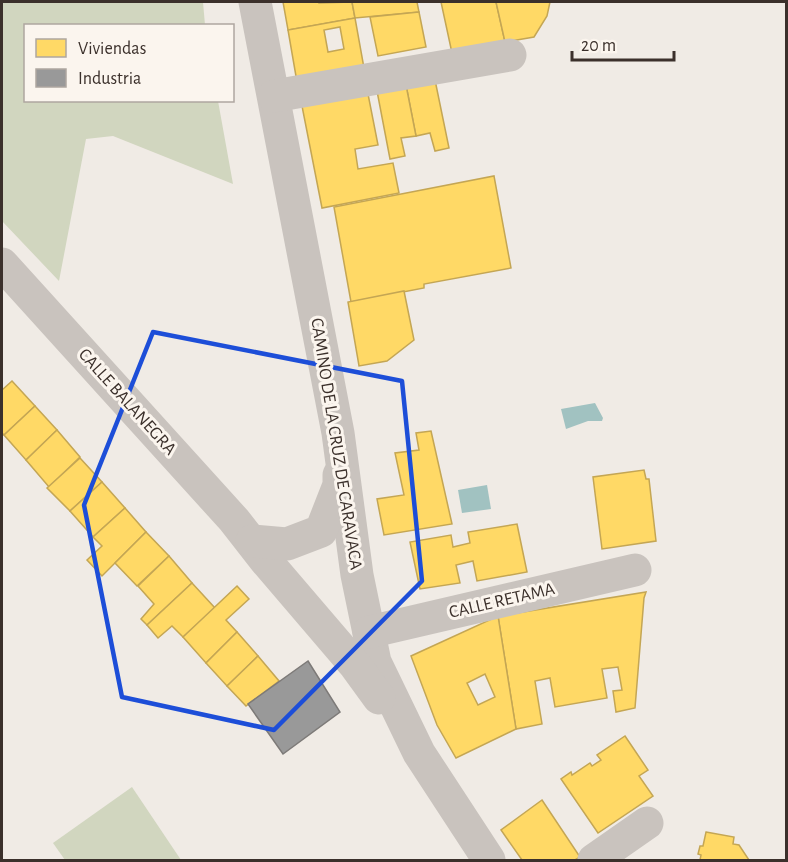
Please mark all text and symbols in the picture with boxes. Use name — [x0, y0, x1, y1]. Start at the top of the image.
legend — [24, 24, 234, 102]
scale bar — [572, 24, 674, 62]
text: 20 m — [581, 37, 616, 55]
text: Viviendas — [78, 40, 146, 58]
text: Industria — [78, 70, 141, 88]
street label: CAMINO DE LA CRUZ DE CARAVACA — [307, 317, 365, 572]
street label: CALLE BALANEGRA — [75, 345, 180, 459]
street label: CALLE RETAMA — [447, 580, 557, 622]

